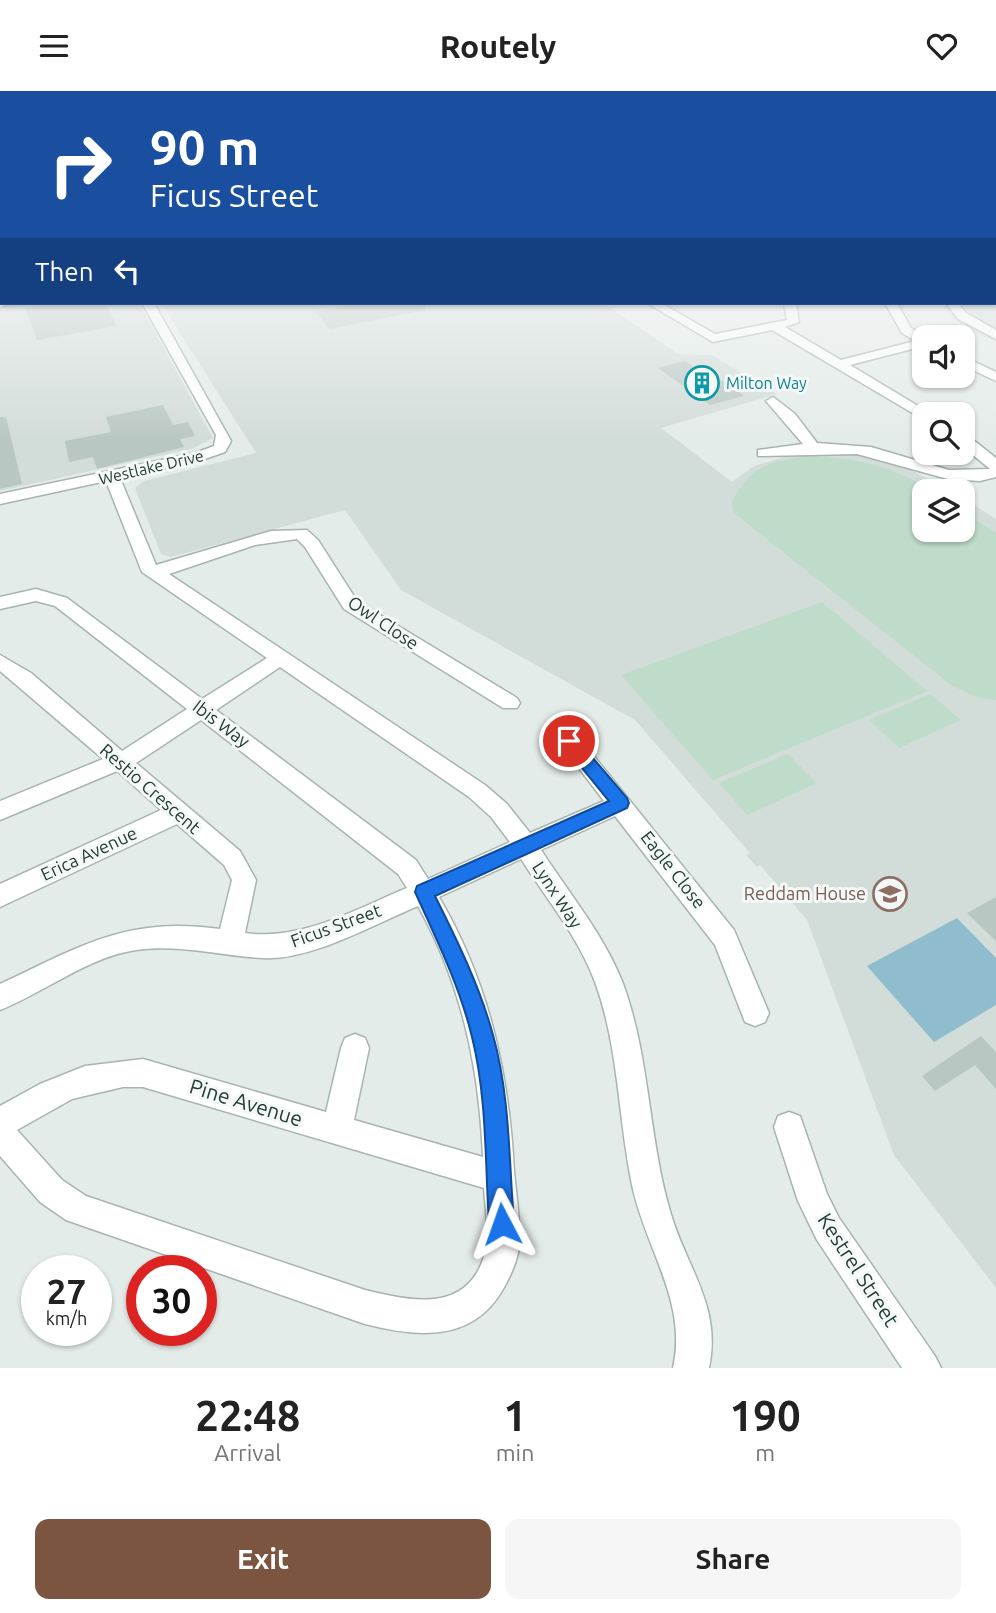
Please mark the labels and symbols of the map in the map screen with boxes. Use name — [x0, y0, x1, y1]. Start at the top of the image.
building icon: Milton Way — [683, 364, 721, 402]
place label: Milton Way — [726, 374, 807, 392]
street label: Westlake Drive — [97, 446, 205, 488]
street label: Owl Close — [344, 591, 423, 653]
street label: Ibis Way — [189, 695, 254, 751]
pin — [539, 711, 599, 771]
street label: Restio Crescent — [96, 739, 205, 837]
street label: Erica Avenue — [37, 822, 140, 884]
street label: Eagle Close — [637, 827, 710, 912]
street label: Lynx Way — [529, 857, 587, 932]
school or university icon: Reddam House — [871, 875, 909, 913]
place label: Reddam House — [744, 883, 866, 903]
street label: Ficus Street — [288, 899, 384, 951]
street label: Pine Avenue — [187, 1073, 306, 1131]
position arrow — [465, 1187, 539, 1261]
street label: Kestrel Street — [813, 1208, 904, 1330]
speed limit sign: 30 — [126, 1255, 217, 1346]

